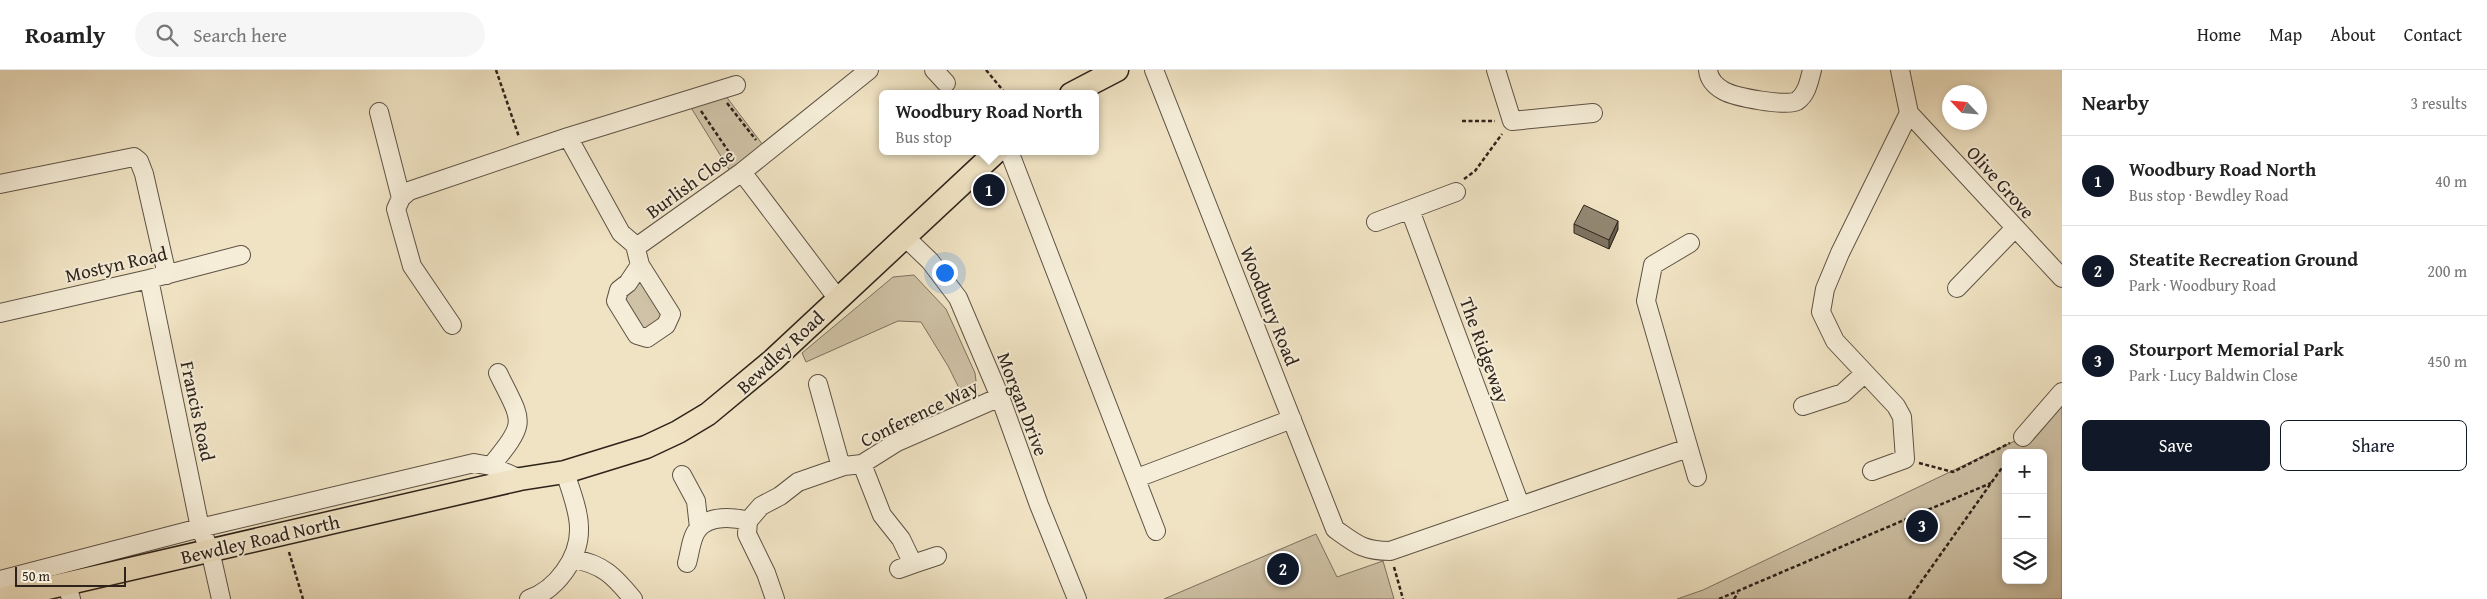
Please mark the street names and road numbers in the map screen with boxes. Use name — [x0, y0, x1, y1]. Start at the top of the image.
street label: Olive Grove — [1960, 139, 2042, 225]
street label: Burlish Close — [640, 141, 740, 225]
street label: Mostyn Road — [62, 239, 170, 289]
street label: Woodbury Road — [1233, 242, 1307, 371]
street label: The Ridgeway — [1453, 293, 1517, 407]
street label: Bewdley Road — [730, 303, 831, 400]
street label: Morgan Drive — [990, 348, 1056, 460]
street label: Francis Road — [174, 358, 222, 465]
street label: Conference Way — [855, 372, 983, 454]
street label: Bewdley Road North — [178, 507, 343, 571]

